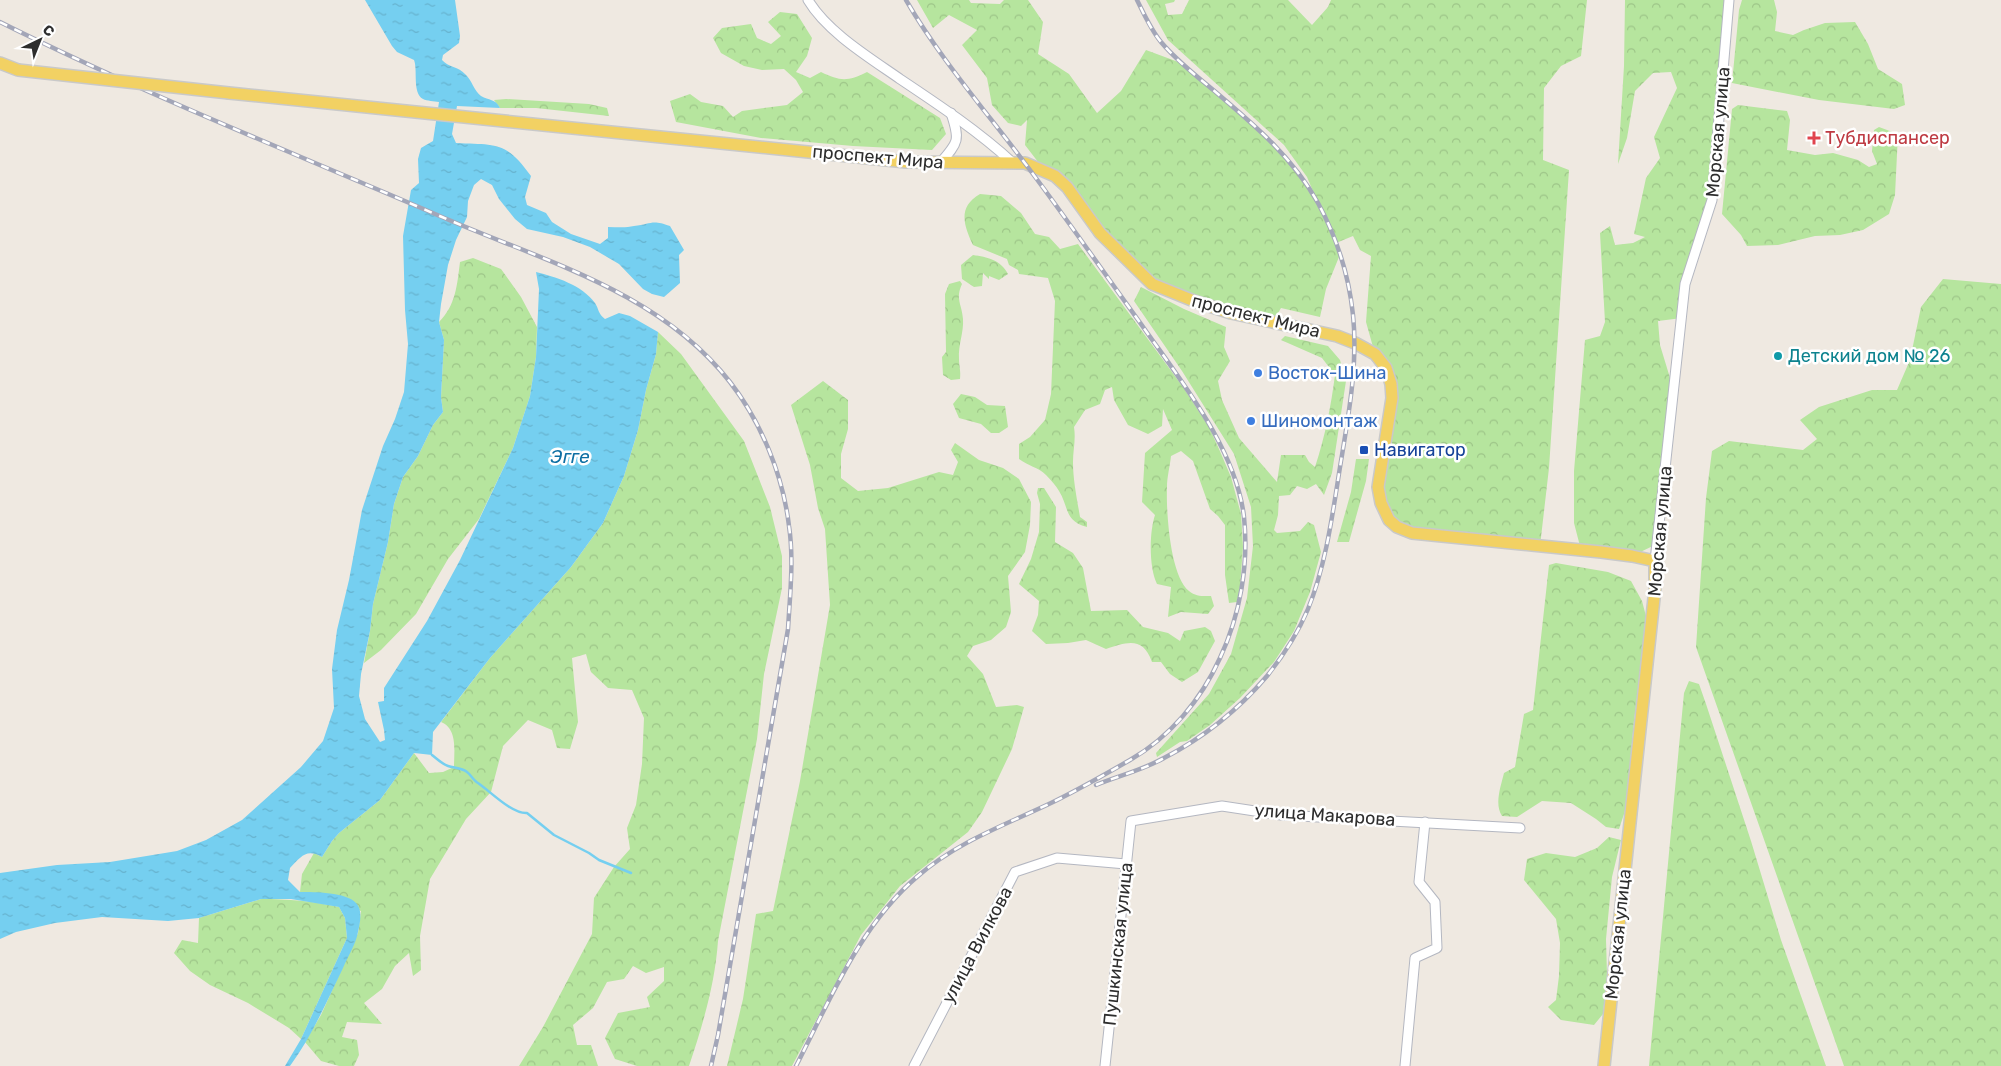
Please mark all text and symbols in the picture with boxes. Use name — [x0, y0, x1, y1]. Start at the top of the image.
north arrow — [15, 15, 65, 65]
text: С — [39, 21, 58, 41]
street label: Морская улица — [1701, 66, 1735, 198]
place label: Тубдиспансер — [1825, 127, 1950, 149]
marker: Тубдиспансер — [1807, 131, 1821, 145]
street label: проспект Мира — [811, 140, 945, 174]
street label: проспект Мира — [1189, 289, 1323, 343]
place label: Детский дом № 26 — [1788, 345, 1951, 367]
marker: Детский дом № 26 — [1772, 350, 1784, 362]
place label: Восток-Шина — [1268, 362, 1386, 384]
marker: Восток-Шина — [1252, 367, 1264, 379]
place label: Шиномонтаж — [1261, 410, 1378, 432]
marker: Шиномонтаж — [1245, 415, 1257, 427]
place label: Навигатор — [1374, 439, 1466, 461]
marker: Навигатор — [1358, 444, 1370, 456]
water label: Эгге — [551, 445, 590, 468]
street label: Морская улица — [1643, 465, 1677, 597]
street label: улица Макарова — [1254, 799, 1396, 831]
street label: Пушкинская улица — [1098, 861, 1138, 1027]
street label: Морская улица — [1600, 868, 1636, 1000]
street label: улица Вилкова — [937, 883, 1017, 1007]

